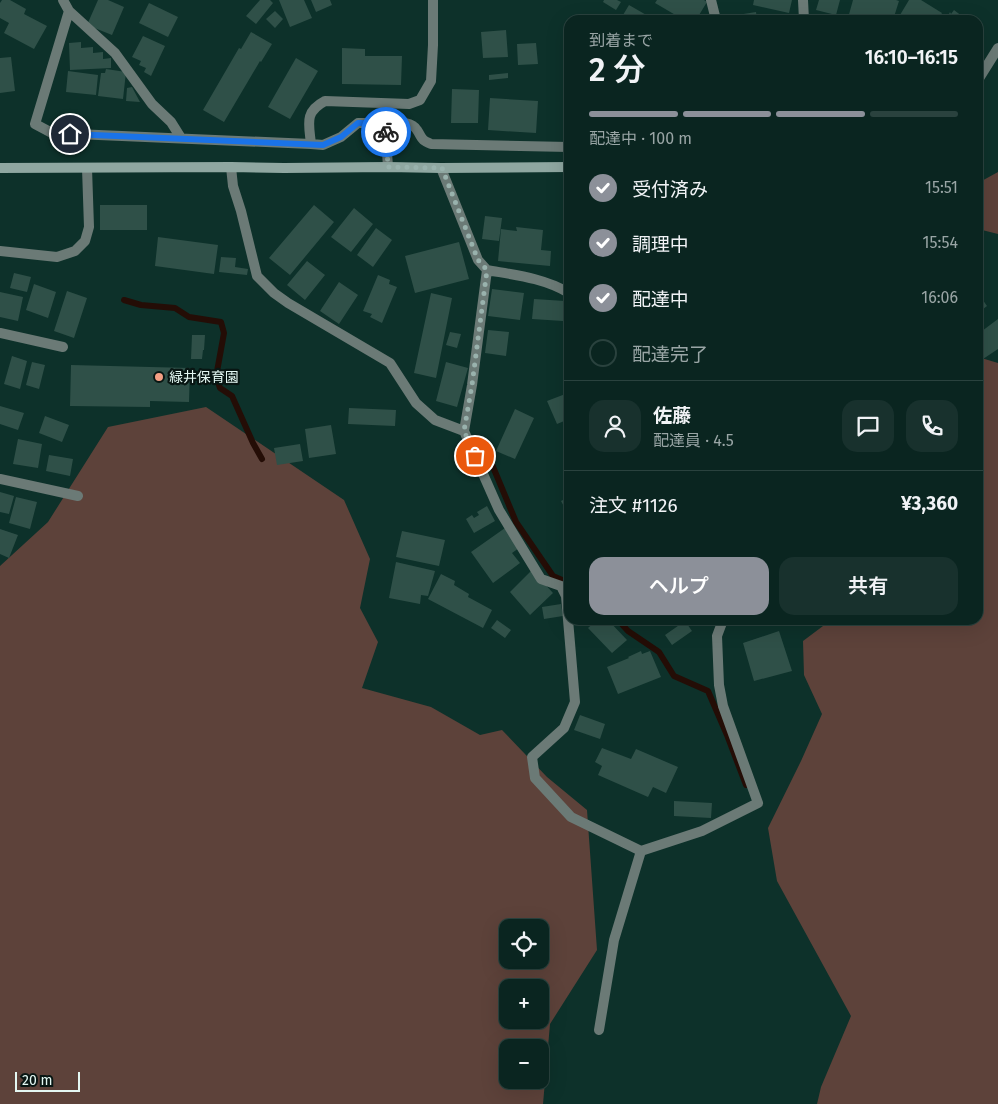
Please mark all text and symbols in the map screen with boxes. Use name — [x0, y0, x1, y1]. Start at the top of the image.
text: 到着まで — [589, 31, 653, 50]
text: 16:10–16:15 — [865, 46, 958, 69]
text: 2 分 — [589, 51, 645, 89]
courier — [361, 107, 411, 157]
pin — [49, 113, 91, 155]
icon: bike — [372, 118, 400, 146]
icon: home — [56, 120, 84, 148]
text: 配達中 · 100 m — [589, 129, 692, 148]
icon: check — [589, 174, 617, 202]
text: 受付済み — [632, 178, 708, 201]
text: 15:51 — [925, 178, 958, 197]
icon: check — [589, 229, 617, 257]
text: 調理中 — [632, 233, 689, 256]
text: 15:54 — [923, 233, 958, 252]
icon: check — [589, 284, 617, 312]
text: 配達中 — [632, 288, 689, 311]
text: 16:06 — [921, 288, 958, 307]
text: 配達完了 — [632, 343, 708, 366]
place label: 緑井保育園 — [169, 369, 239, 386]
marker: 緑井保育園 — [153, 371, 165, 383]
button: person — [589, 400, 641, 452]
button: chat — [842, 400, 894, 452]
button: phone — [906, 400, 958, 452]
text: 佐藤 — [653, 404, 691, 427]
text: 配達員 · 4.5 — [653, 431, 734, 450]
pin — [454, 435, 496, 477]
icon: bag — [461, 442, 489, 470]
text: ¥3,360 — [901, 492, 958, 515]
text: 注文 #1126 — [589, 494, 678, 517]
button: ヘルプ — [589, 557, 769, 615]
button: 共有 — [779, 557, 958, 615]
map controls — [499, 919, 549, 1089]
button: locate — [499, 919, 549, 969]
button: + — [499, 979, 549, 1029]
button: − — [499, 1039, 549, 1089]
scale bar — [15, 1069, 80, 1092]
text: 20 m — [22, 1072, 52, 1089]

